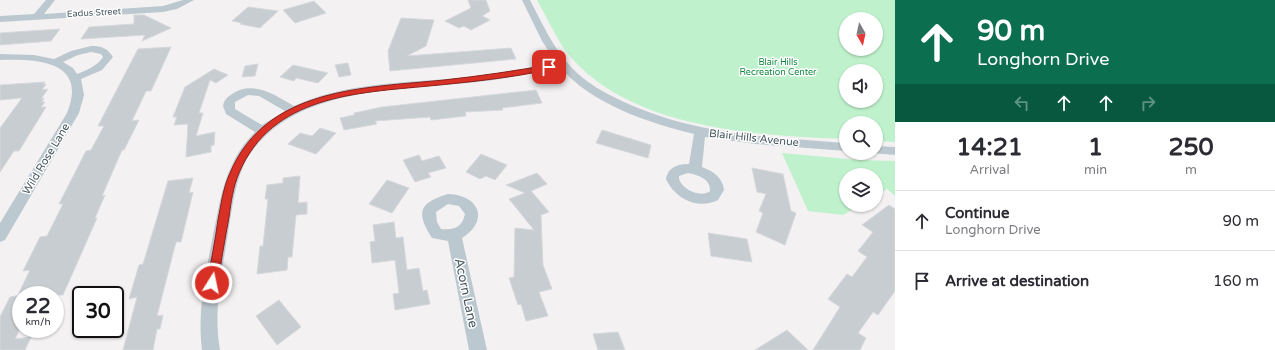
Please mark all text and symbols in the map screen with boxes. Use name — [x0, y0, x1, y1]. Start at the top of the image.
street label: Eadus Street — [67, 6, 122, 20]
north arrow — [839, 12, 883, 56]
map controls — [839, 12, 883, 212]
text: 90 m — [977, 14, 1045, 48]
icon: ahead — [911, 16, 963, 68]
text: Longhorn Drive — [977, 48, 1109, 70]
pin — [532, 50, 566, 84]
icon: arrive — [538, 56, 560, 78]
park label: Blair Hills Recreation Center — [739, 57, 817, 78]
button: sound — [839, 64, 883, 108]
icon: left — [1011, 92, 1033, 114]
icon: ahead — [1053, 92, 1075, 114]
icon: ahead — [1095, 92, 1117, 114]
icon: right — [1137, 92, 1159, 114]
button: search — [839, 116, 883, 160]
street label: Wild Rose Lane — [20, 121, 72, 197]
street label: Blair Hills Avenue — [708, 127, 800, 149]
text: 14:21 — [956, 133, 1023, 162]
text: 1 — [1088, 133, 1103, 162]
text: 250 — [1168, 133, 1214, 162]
text: Arrival — [969, 162, 1010, 178]
text: min — [1084, 162, 1107, 178]
text: m — [1185, 162, 1197, 178]
button: layers — [839, 168, 883, 212]
text: Continue — [945, 204, 1009, 222]
icon: ahead — [911, 210, 933, 232]
text: 90 m — [1222, 212, 1259, 230]
text: Longhorn Drive — [945, 222, 1041, 238]
street label: Acorn Lane — [451, 257, 481, 329]
position arrow — [191, 262, 233, 304]
icon: arrive — [911, 270, 933, 292]
text: Arrive at destination — [945, 272, 1089, 290]
text: 160 m — [1213, 272, 1259, 290]
speed limit sign: 30 — [72, 286, 124, 338]
text: 22 — [25, 295, 51, 319]
text: km/h — [25, 316, 51, 328]

